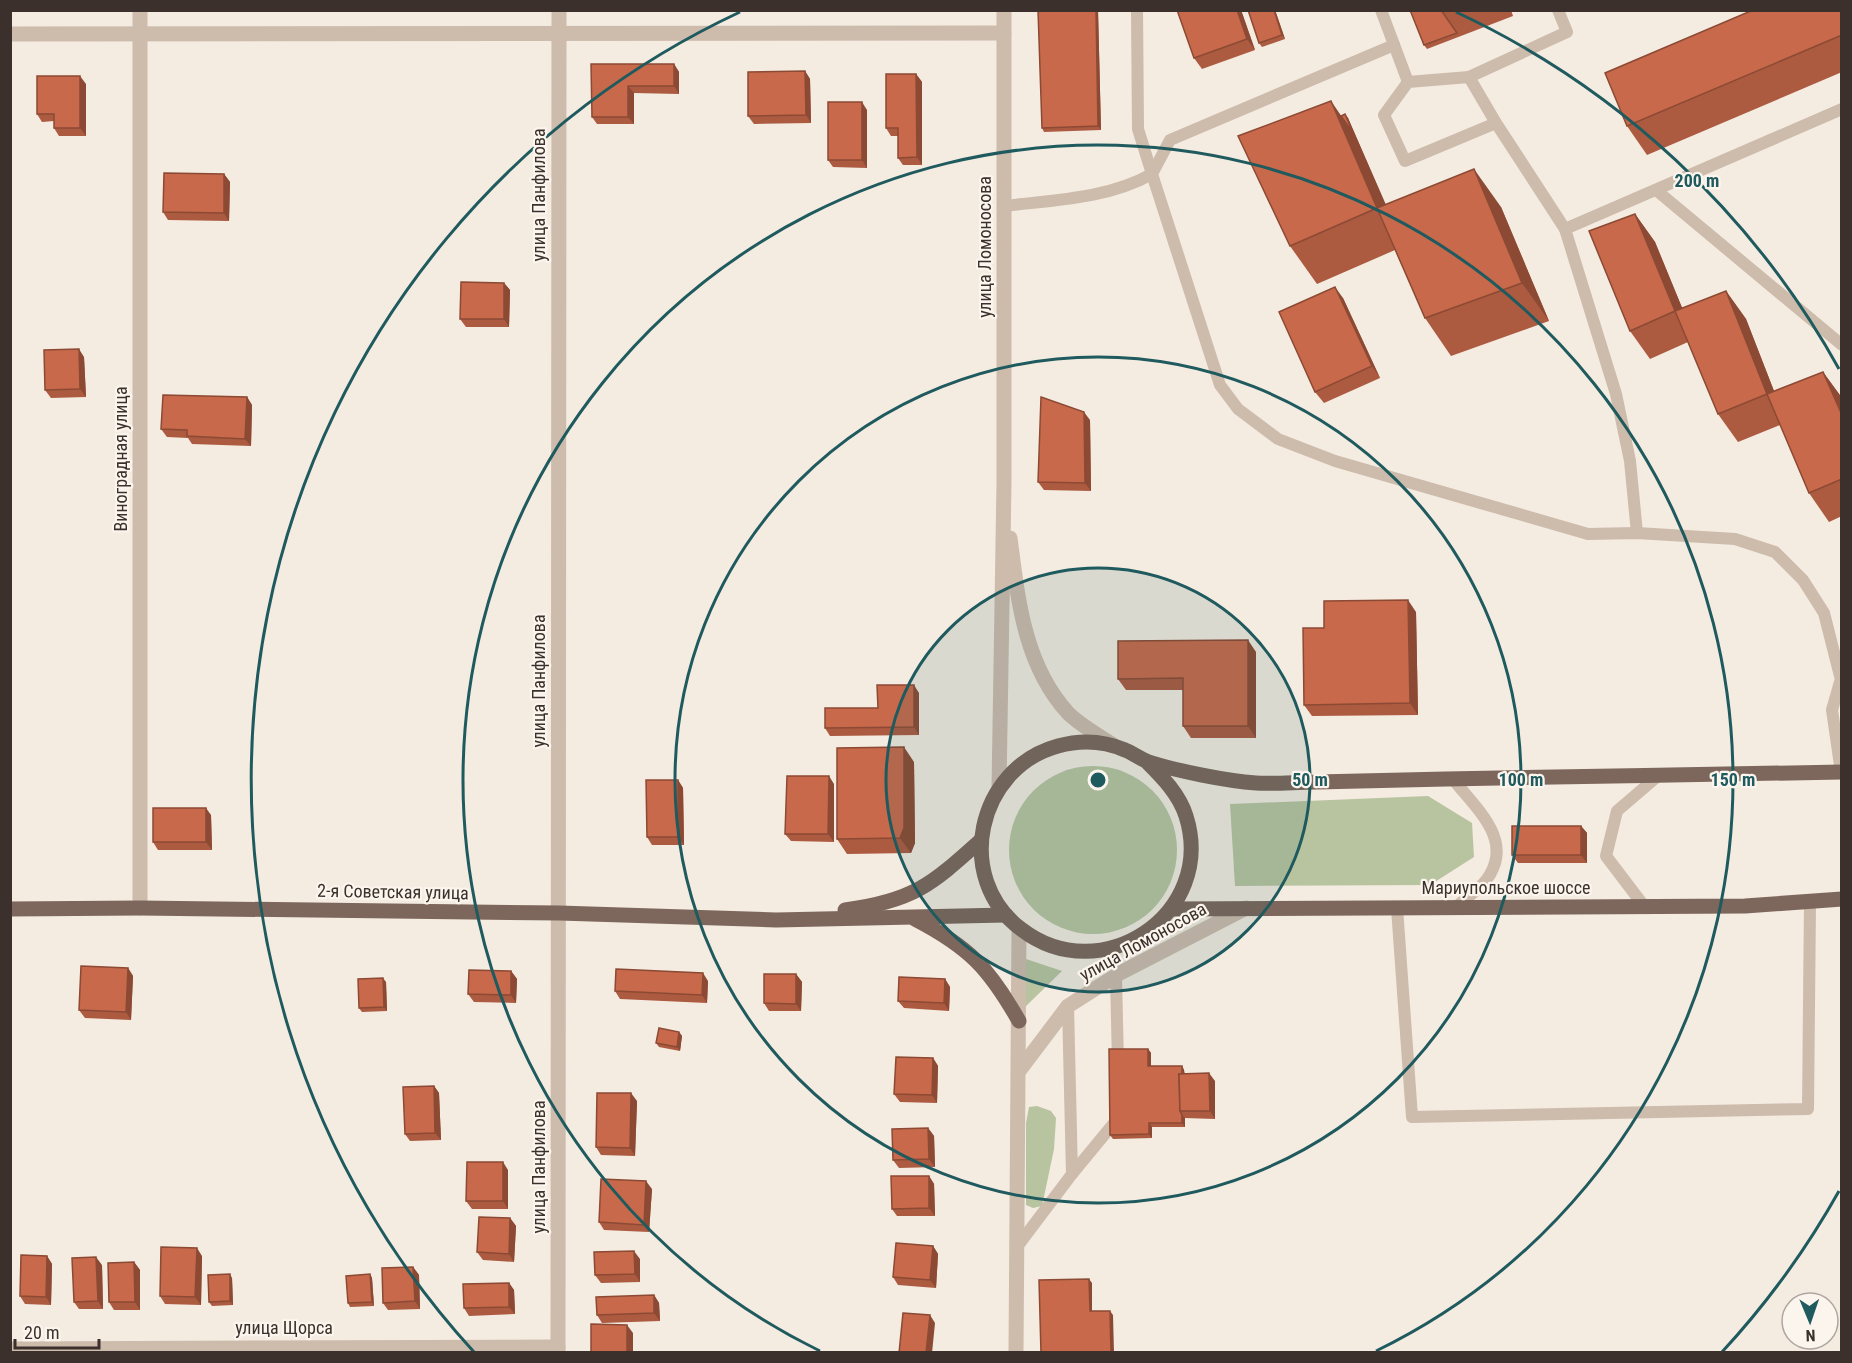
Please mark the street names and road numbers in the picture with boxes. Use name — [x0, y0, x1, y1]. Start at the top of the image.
street label: улица Панфилова — [528, 128, 549, 262]
street label: улица Ломоносова — [974, 176, 995, 318]
street label: Виноградная улица — [110, 386, 131, 532]
street label: улица Панфилова — [528, 614, 549, 748]
street label: Мариупольское шоссе — [1422, 877, 1590, 898]
street label: 2-я Советская улица — [317, 880, 469, 903]
street label: улица Ломоносова — [1076, 898, 1210, 985]
street label: улица Панфилова — [528, 1100, 549, 1234]
street label: улица Щорса — [235, 1317, 333, 1338]

